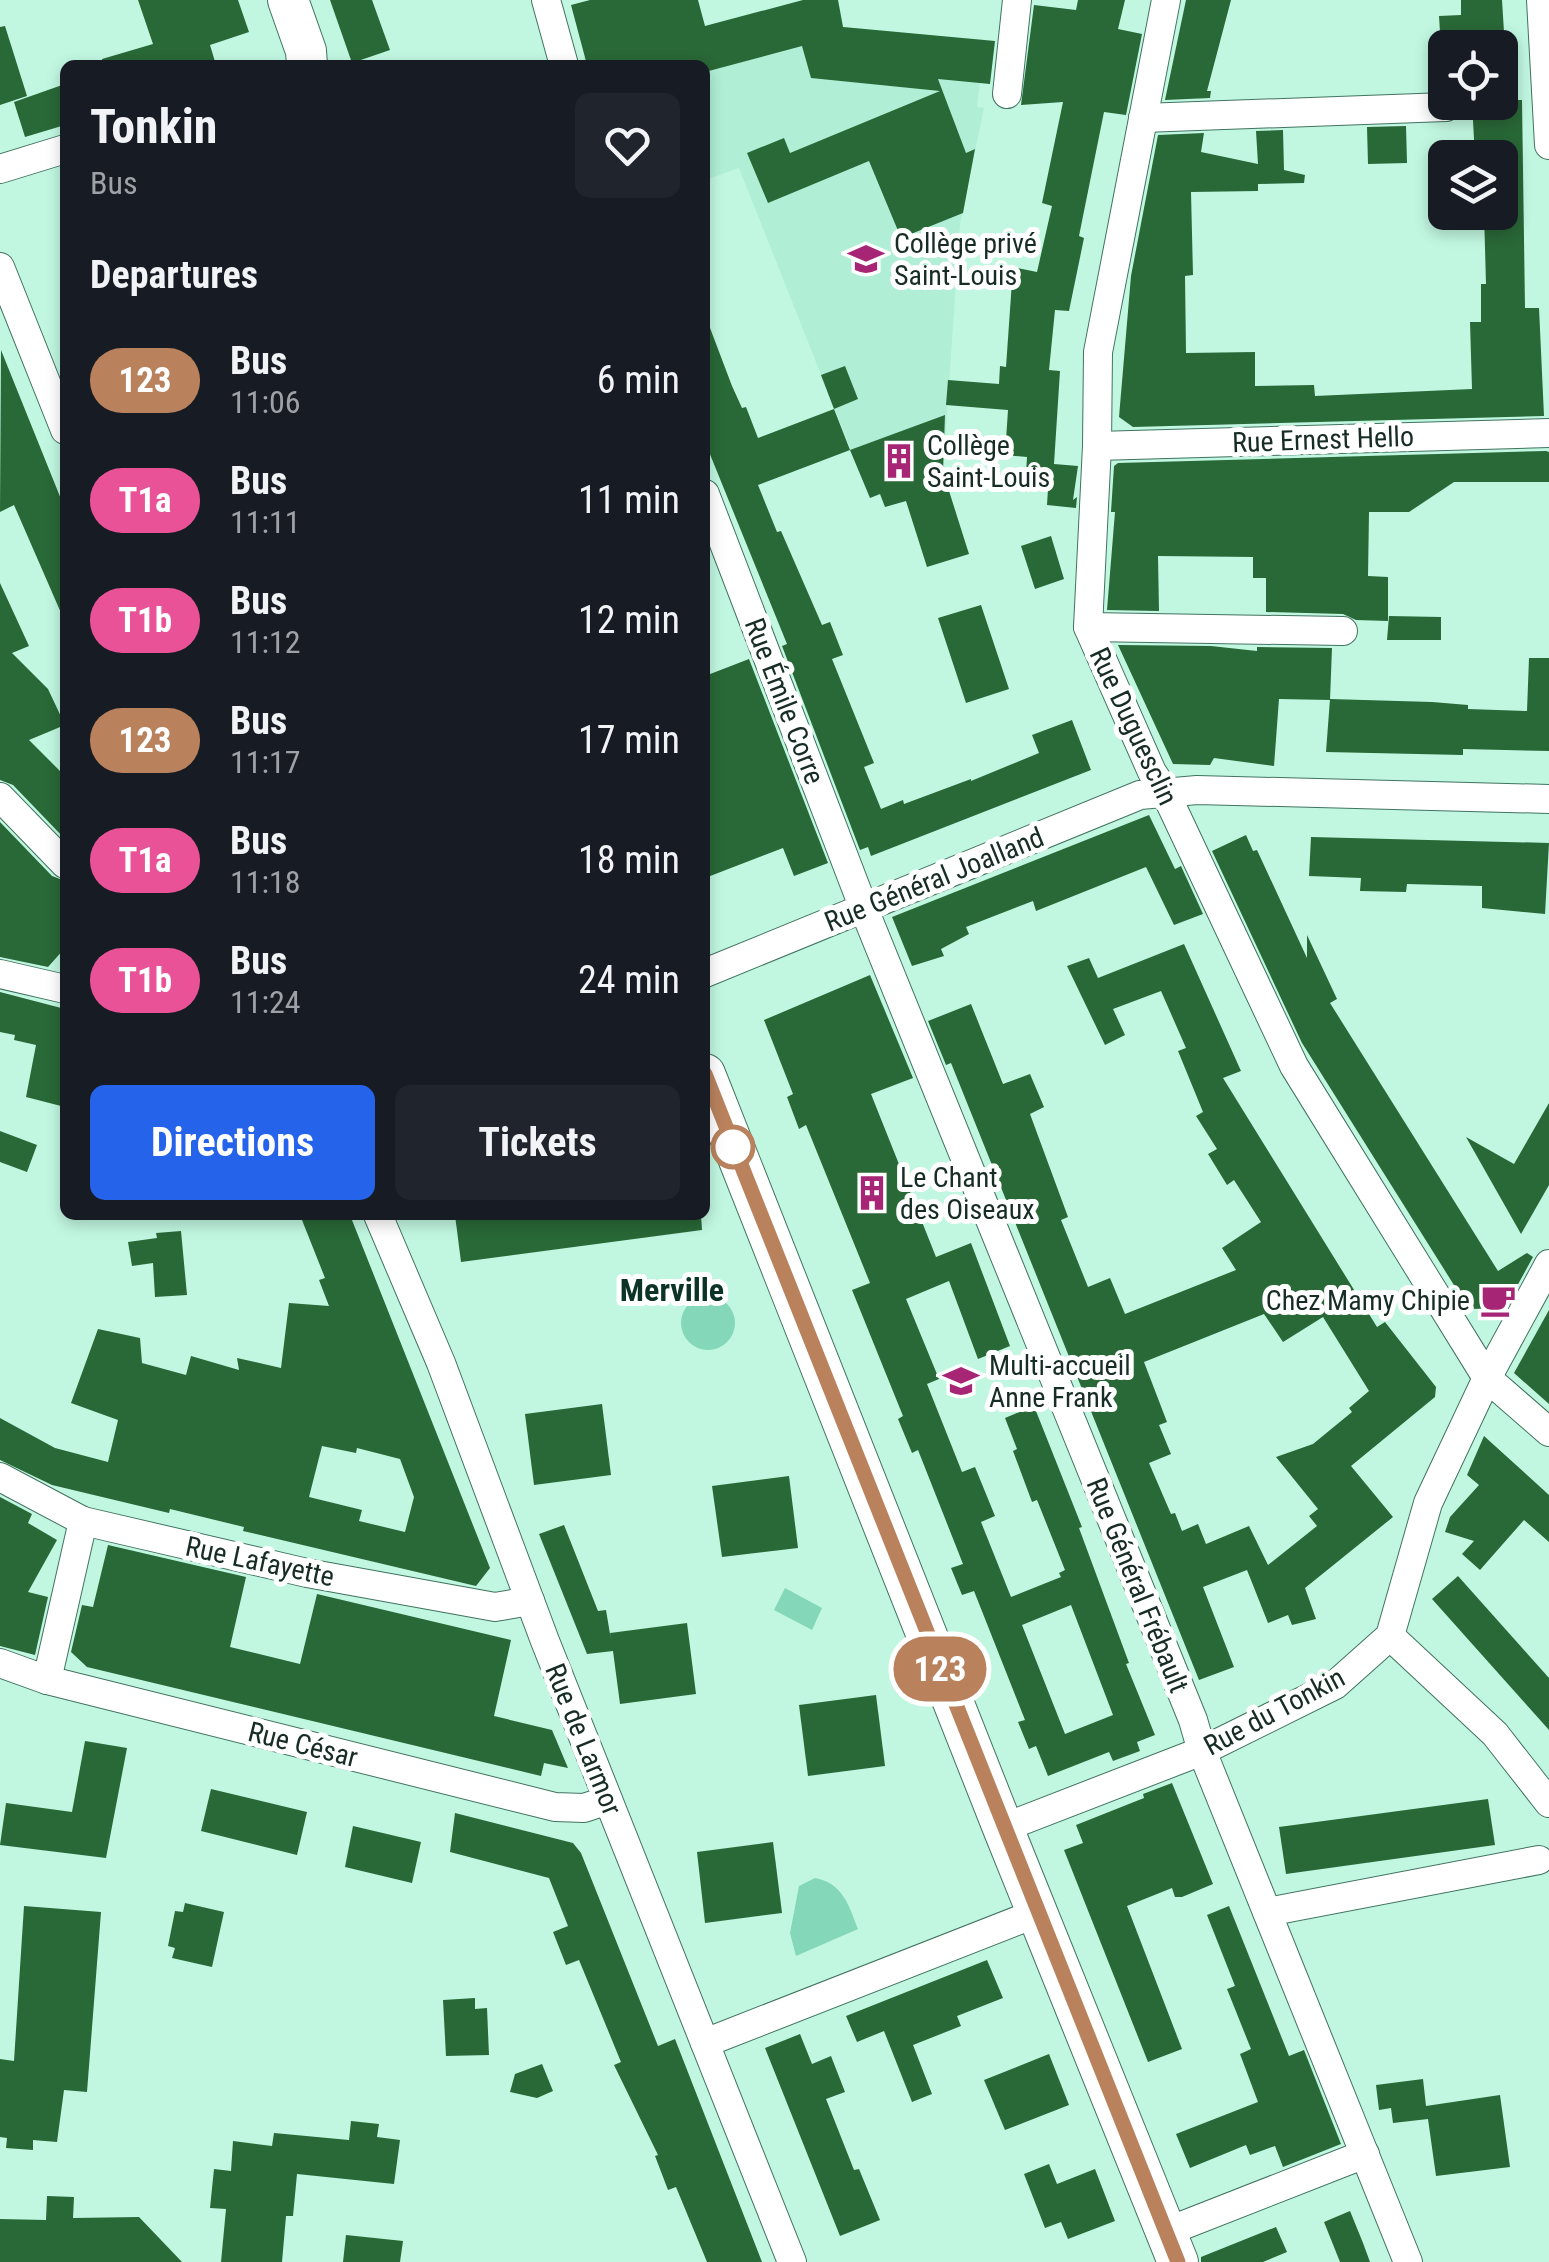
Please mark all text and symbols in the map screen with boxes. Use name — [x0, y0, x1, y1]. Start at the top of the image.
map controls — [1428, 30, 1518, 230]
button: locate — [1428, 30, 1518, 120]
button: heart — [575, 93, 680, 198]
text: Tonkin — [90, 98, 217, 155]
button: layers — [1428, 140, 1518, 230]
text: Bus — [90, 164, 138, 202]
place label: Collège privé Saint-Louis — [894, 227, 1037, 292]
school or university icon: Collège privé Saint-Louis — [847, 240, 885, 278]
text: Departures — [90, 253, 258, 297]
text: Bus — [230, 339, 287, 383]
text: 6 min — [597, 358, 680, 402]
text: 123 — [118, 360, 172, 401]
text: 11:06 — [230, 383, 301, 421]
street label: Rue Ernest Hello — [1232, 420, 1415, 459]
place label: Collège Saint-Louis — [927, 429, 1050, 494]
building icon: Collège Saint-Louis — [880, 442, 918, 480]
text: Bus — [230, 459, 287, 503]
text: 11 min — [578, 478, 680, 522]
text: T1a — [118, 480, 172, 521]
text: 11:11 — [230, 503, 301, 541]
text: Bus — [230, 579, 287, 623]
text: 12 min — [578, 598, 680, 642]
text: T1b — [118, 600, 172, 641]
street label: Rue Émile Corre — [738, 613, 831, 789]
text: 11:12 — [230, 623, 301, 661]
street label: Rue Duguesclin — [1083, 642, 1184, 810]
text: Bus — [230, 699, 287, 743]
text: 17 min — [578, 718, 680, 762]
text: 123 — [118, 720, 172, 761]
text: 11:17 — [230, 743, 301, 781]
text: Bus — [230, 819, 287, 863]
street label: Rue Général Joalland — [820, 820, 1049, 938]
text: 18 min — [578, 838, 680, 882]
text: T1a — [118, 840, 172, 881]
text: 11:18 — [230, 863, 301, 901]
text: Bus — [230, 939, 287, 983]
text: 24 min — [578, 958, 680, 1002]
text: T1b — [118, 960, 172, 1001]
text: 11:24 — [230, 983, 301, 1021]
button: Directions — [90, 1085, 375, 1200]
button: Tickets — [395, 1085, 680, 1200]
unlabelled marker — [712, 1126, 754, 1168]
place label: Le Chant des Oiseaux — [900, 1161, 1035, 1226]
building icon: Le Chant des Oiseaux — [853, 1174, 891, 1212]
district label: Merville — [620, 1271, 724, 1309]
cafe icon: Chez Mamy Chipie — [1479, 1281, 1517, 1319]
place label: Chez Mamy Chipie — [1266, 1284, 1470, 1317]
place label: Multi-accueil Anne Frank — [989, 1349, 1131, 1414]
school or university icon: Multi-accueil Anne Frank — [942, 1362, 980, 1400]
street label: Rue Général Frébault — [1079, 1473, 1196, 1697]
street label: Rue Lafayette — [183, 1530, 337, 1593]
line badge: 123 — [882, 1636, 998, 1702]
text: 123 — [913, 1649, 967, 1690]
street label: Rue de Larmor — [538, 1659, 629, 1820]
street label: Rue du Tonkin — [1198, 1661, 1350, 1762]
street label: Rue César — [245, 1715, 361, 1774]

